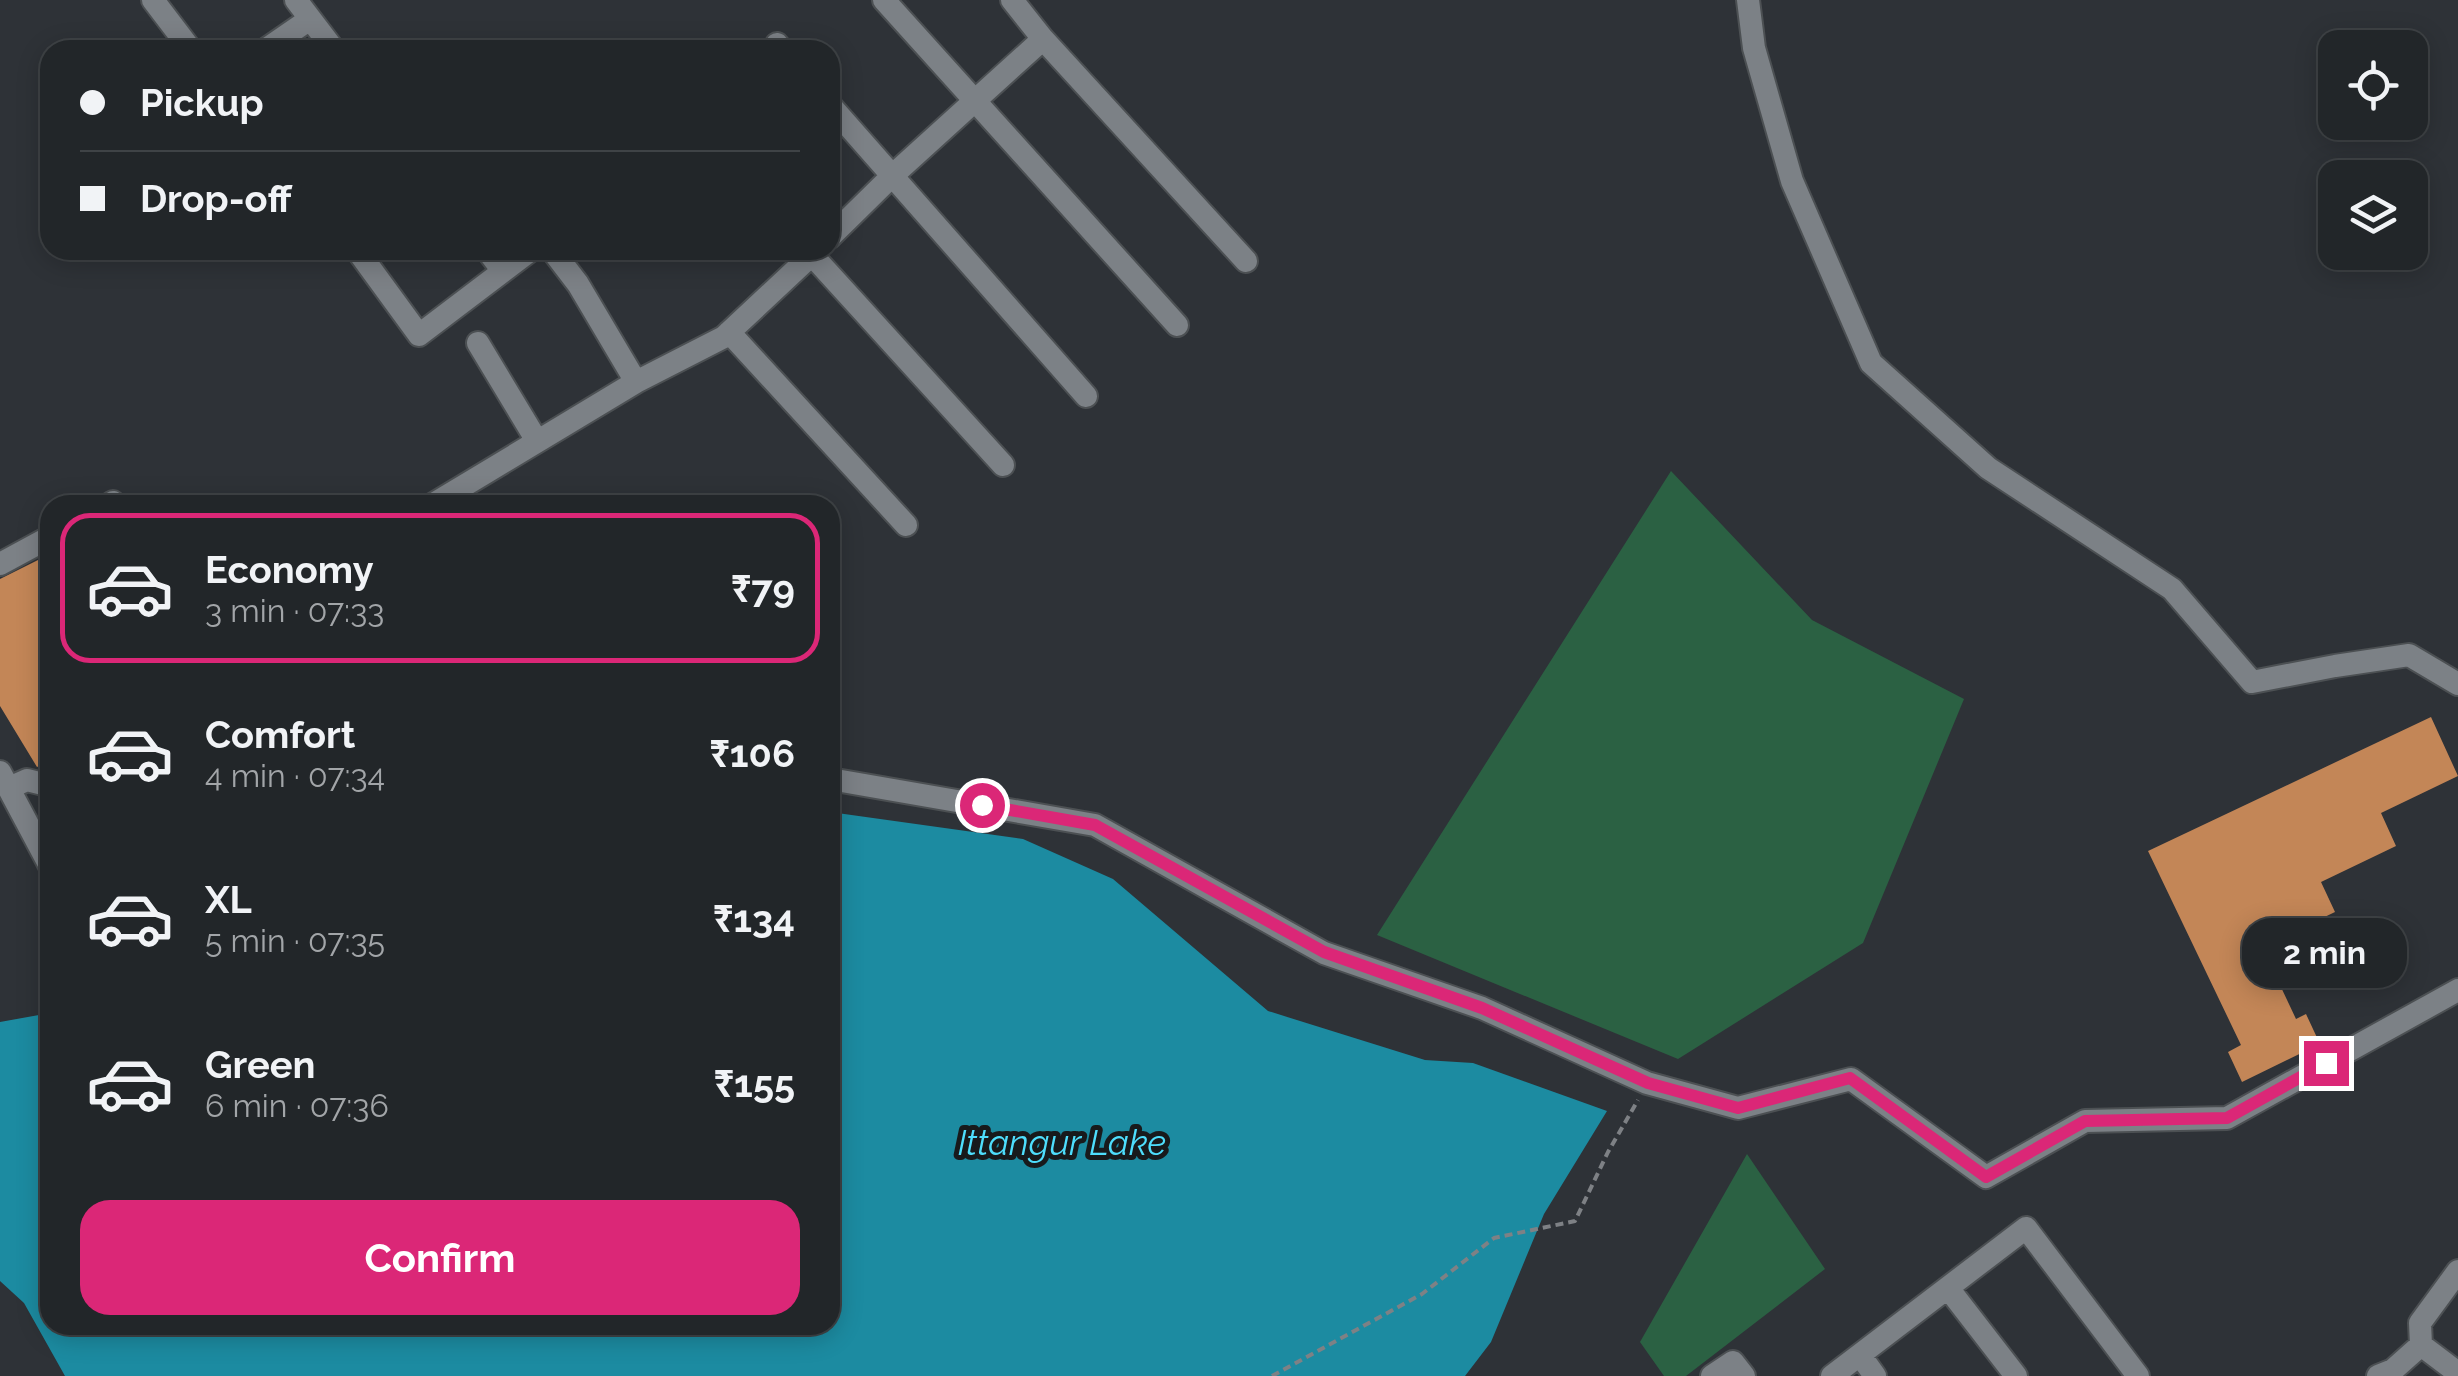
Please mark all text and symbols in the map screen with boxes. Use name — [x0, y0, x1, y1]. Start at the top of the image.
map controls — [2318, 30, 2428, 270]
button: locate — [2318, 30, 2428, 140]
text: Pickup — [140, 80, 264, 125]
button: layers — [2318, 160, 2428, 270]
text: Drop-off — [140, 176, 292, 221]
icon: car — [85, 543, 175, 633]
text: Economy — [205, 547, 374, 592]
text: ₹79 — [731, 566, 795, 611]
text: 3 min · 07:33 — [205, 592, 384, 629]
icon: car — [85, 708, 175, 798]
text: Comfort — [205, 712, 355, 757]
text: ₹106 — [709, 731, 795, 776]
text: 4 min · 07:34 — [205, 757, 385, 794]
route start — [960, 783, 1005, 828]
icon: car — [85, 873, 175, 963]
text: XL — [205, 877, 252, 922]
text: ₹134 — [713, 896, 795, 941]
callout: 2 min — [2244, 918, 2408, 988]
text: 5 min · 07:35 — [205, 922, 385, 959]
text: 2 min — [2283, 934, 2366, 971]
icon: car — [85, 1038, 175, 1128]
route end — [2304, 1041, 2349, 1086]
text: Green — [205, 1042, 315, 1087]
text: ₹155 — [714, 1061, 795, 1106]
text: 6 min · 07:36 — [205, 1087, 389, 1124]
water label: Ittangur Lake — [958, 1122, 1166, 1163]
button: Confirm — [80, 1200, 800, 1315]

